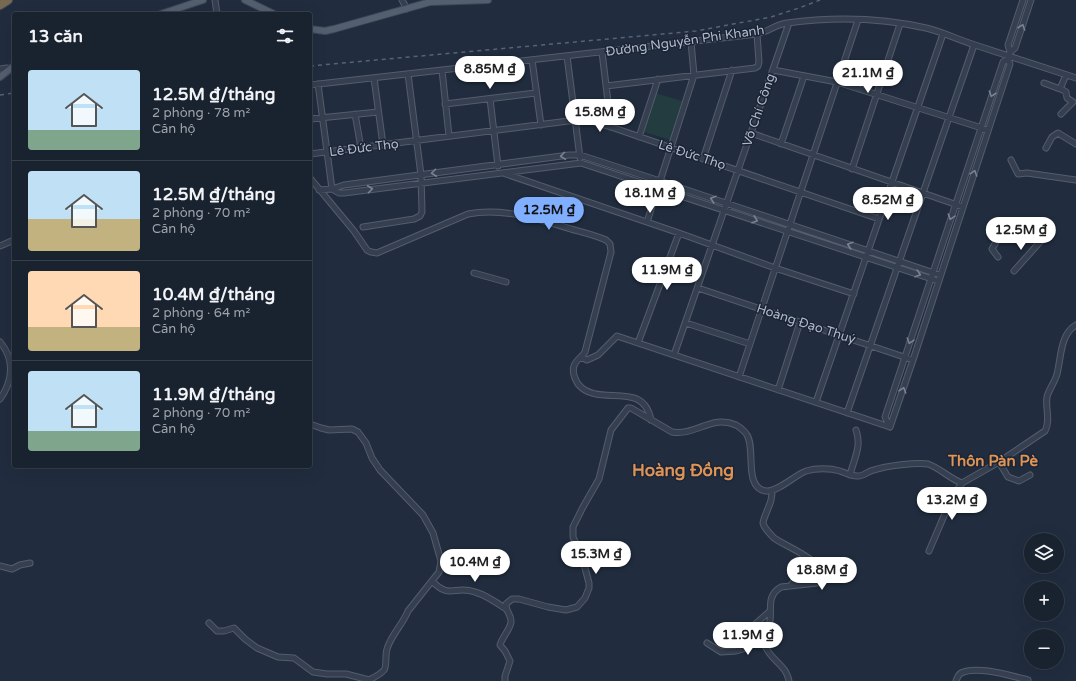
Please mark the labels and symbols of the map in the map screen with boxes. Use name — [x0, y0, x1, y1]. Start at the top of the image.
street label: Đường Nguyễn Phi Khanh — [605, 22, 765, 60]
one-way arrow — [1018, 24, 1026, 31]
pin: 8.85M ₫ — [453, 56, 527, 90]
pin: 21.1M ₫ — [831, 60, 905, 94]
street label: Võ Chí Công — [739, 71, 779, 149]
one-way arrow — [988, 90, 997, 97]
pin: 15.8M ₫ — [563, 99, 637, 133]
street label: Lê Đức Thọ — [328, 136, 400, 160]
street label: Lê Đức Thọ — [656, 137, 728, 173]
one-way arrow — [559, 151, 566, 160]
one-way arrow — [431, 168, 437, 177]
one-way arrow — [969, 170, 978, 177]
pin: 18.1M ₫ — [613, 180, 687, 214]
one-way arrow — [367, 185, 373, 194]
pin: 8.52M ₫ — [851, 187, 925, 221]
one-way arrow — [710, 195, 717, 204]
pin: 12.5M ₫ — [512, 197, 586, 231]
one-way arrow — [947, 214, 956, 221]
one-way arrow — [751, 215, 758, 224]
pin: 12.5M ₫ — [984, 217, 1058, 251]
one-way arrow — [847, 241, 854, 250]
pin: 11.9M ₫ — [630, 257, 704, 291]
one-way arrow — [914, 270, 921, 278]
street label: Hoàng Đạo Thuý — [754, 300, 858, 348]
one-way arrow — [906, 337, 915, 344]
one-way arrow — [898, 387, 906, 394]
district label: Thôn Pàn Pè — [947, 452, 1038, 470]
district label: Hoàng Đồng — [632, 460, 734, 481]
pin: 13.2M ₫ — [915, 487, 989, 521]
pin: 15.3M ₫ — [559, 541, 633, 575]
pin: 10.4M ₫ — [438, 549, 512, 583]
pin: 18.8M ₫ — [785, 557, 859, 591]
pin: 11.9M ₫ — [711, 622, 785, 656]

